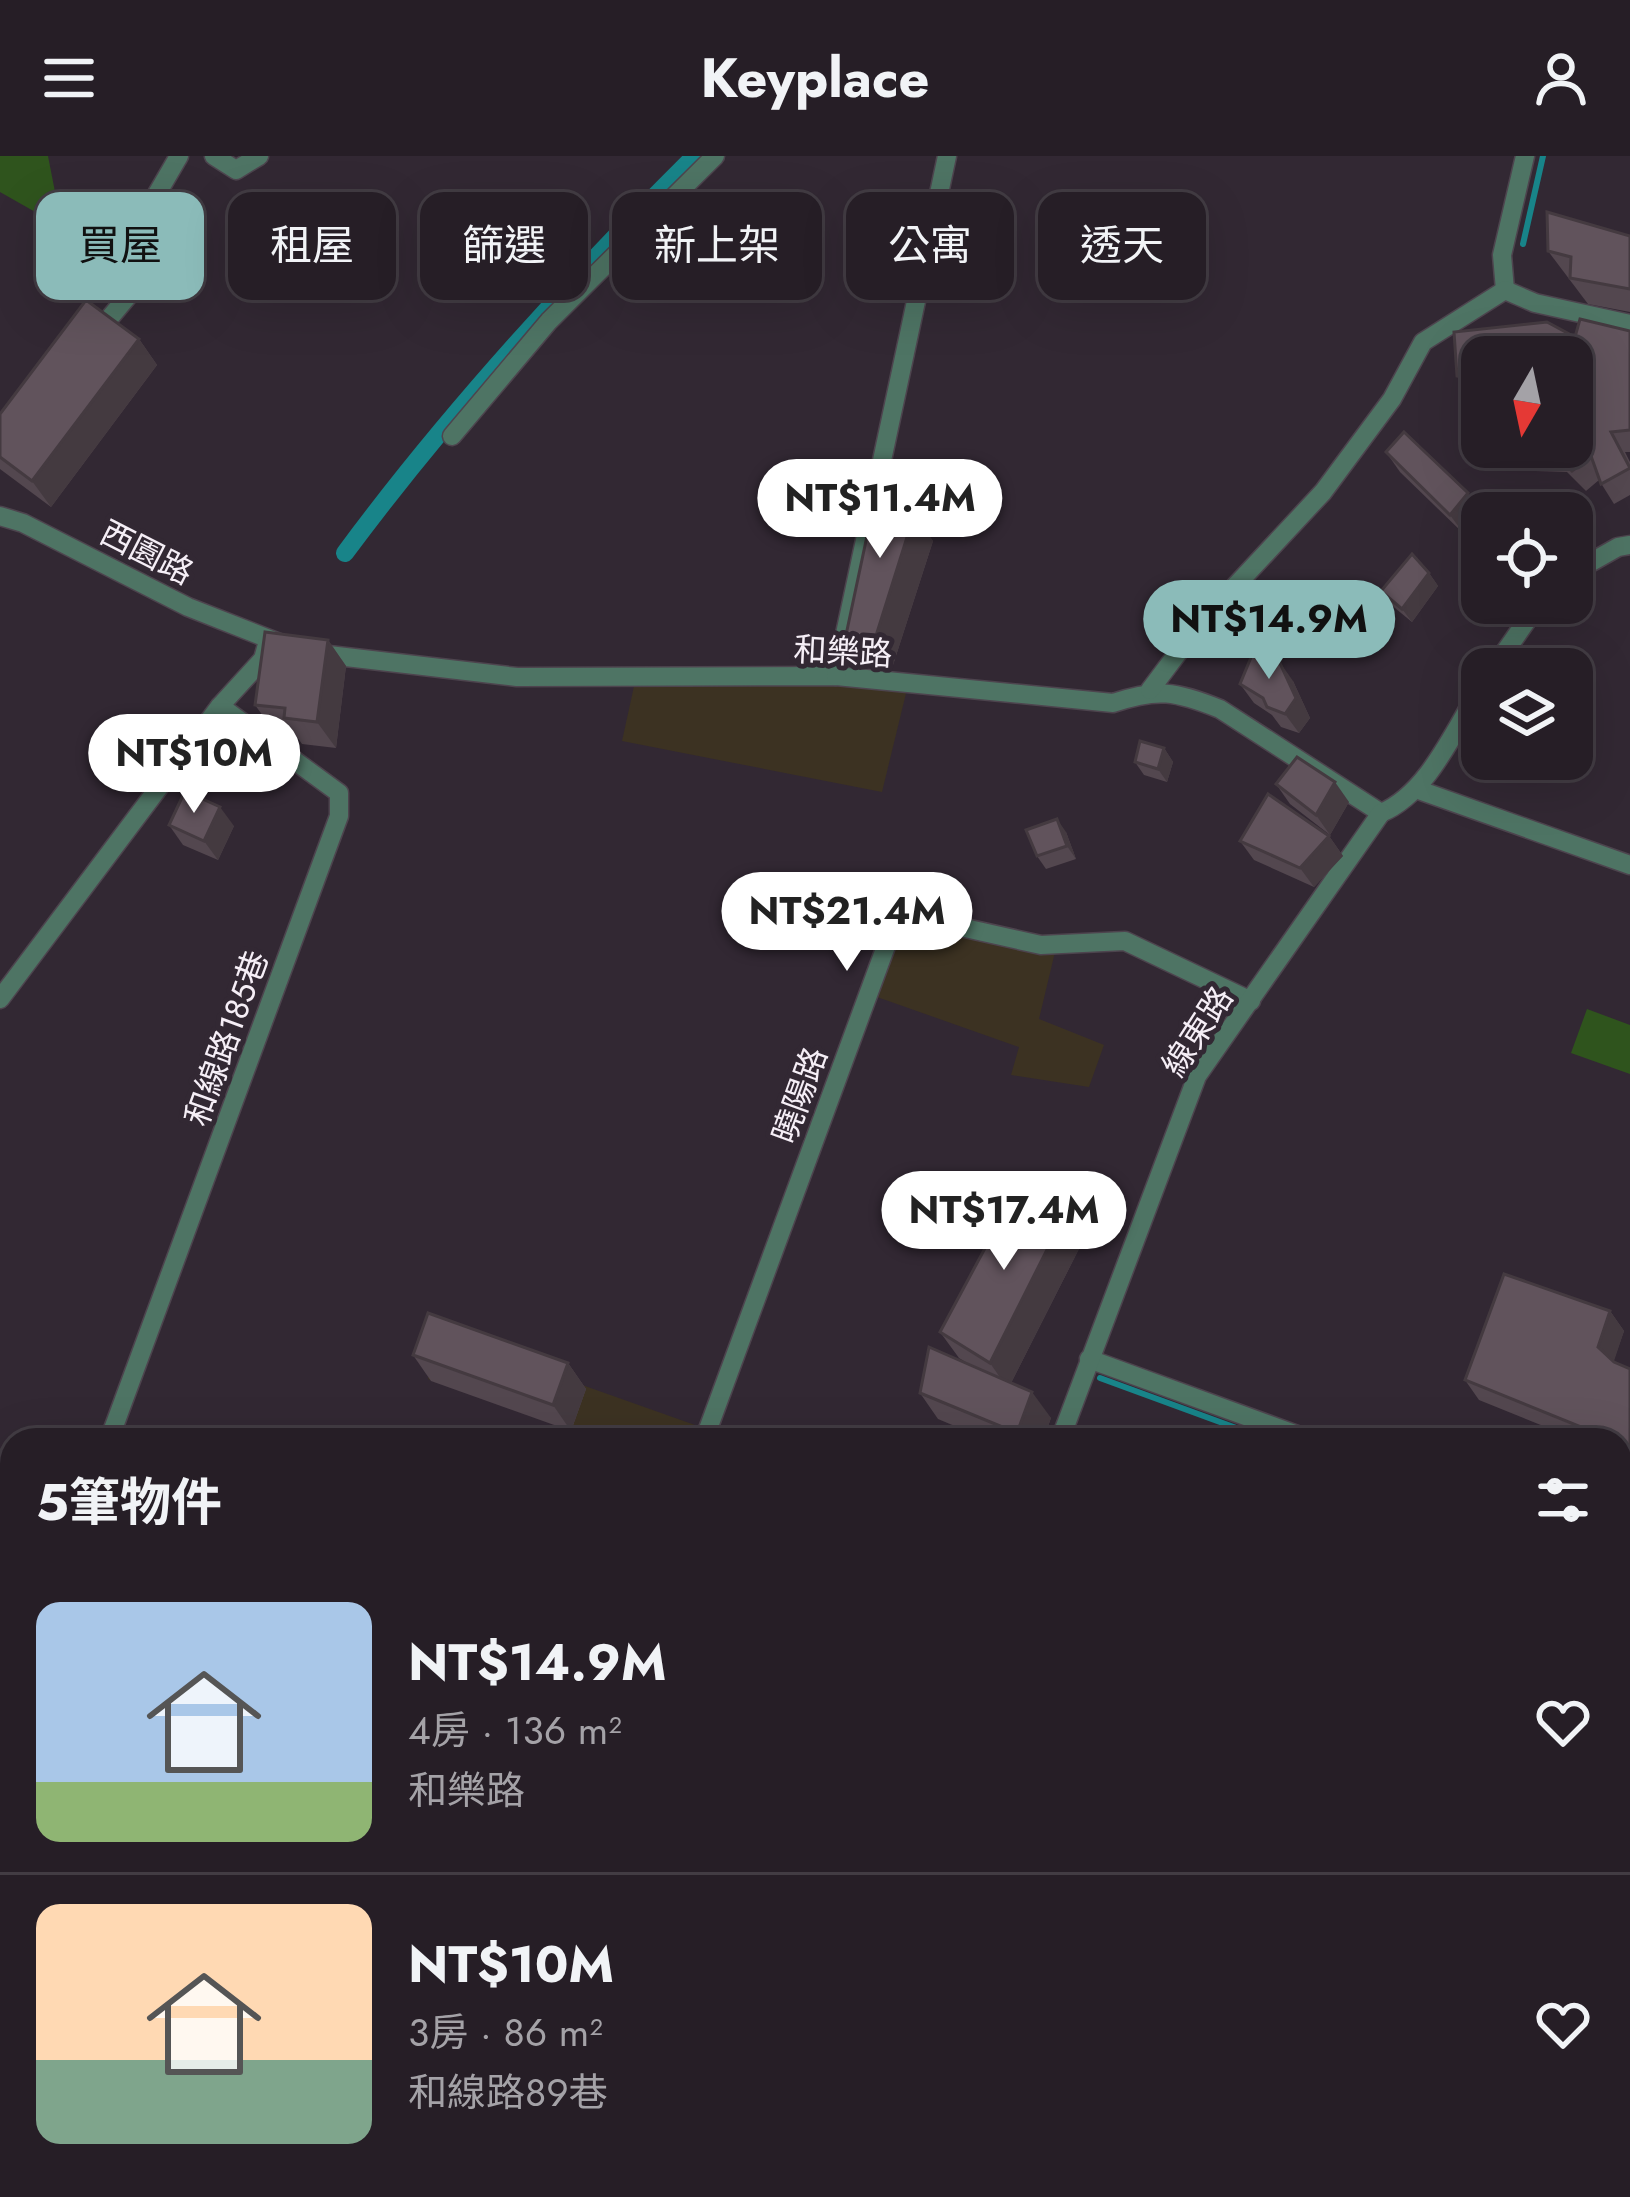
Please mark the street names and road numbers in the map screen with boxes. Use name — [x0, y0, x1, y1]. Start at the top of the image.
street label: 西園路 — [92, 509, 202, 596]
street label: 和樂路 — [792, 625, 894, 678]
street label: 和線路185巷 — [173, 944, 280, 1132]
street label: 線東路 — [1151, 977, 1244, 1086]
street label: 曉陽路 — [760, 1041, 838, 1150]

